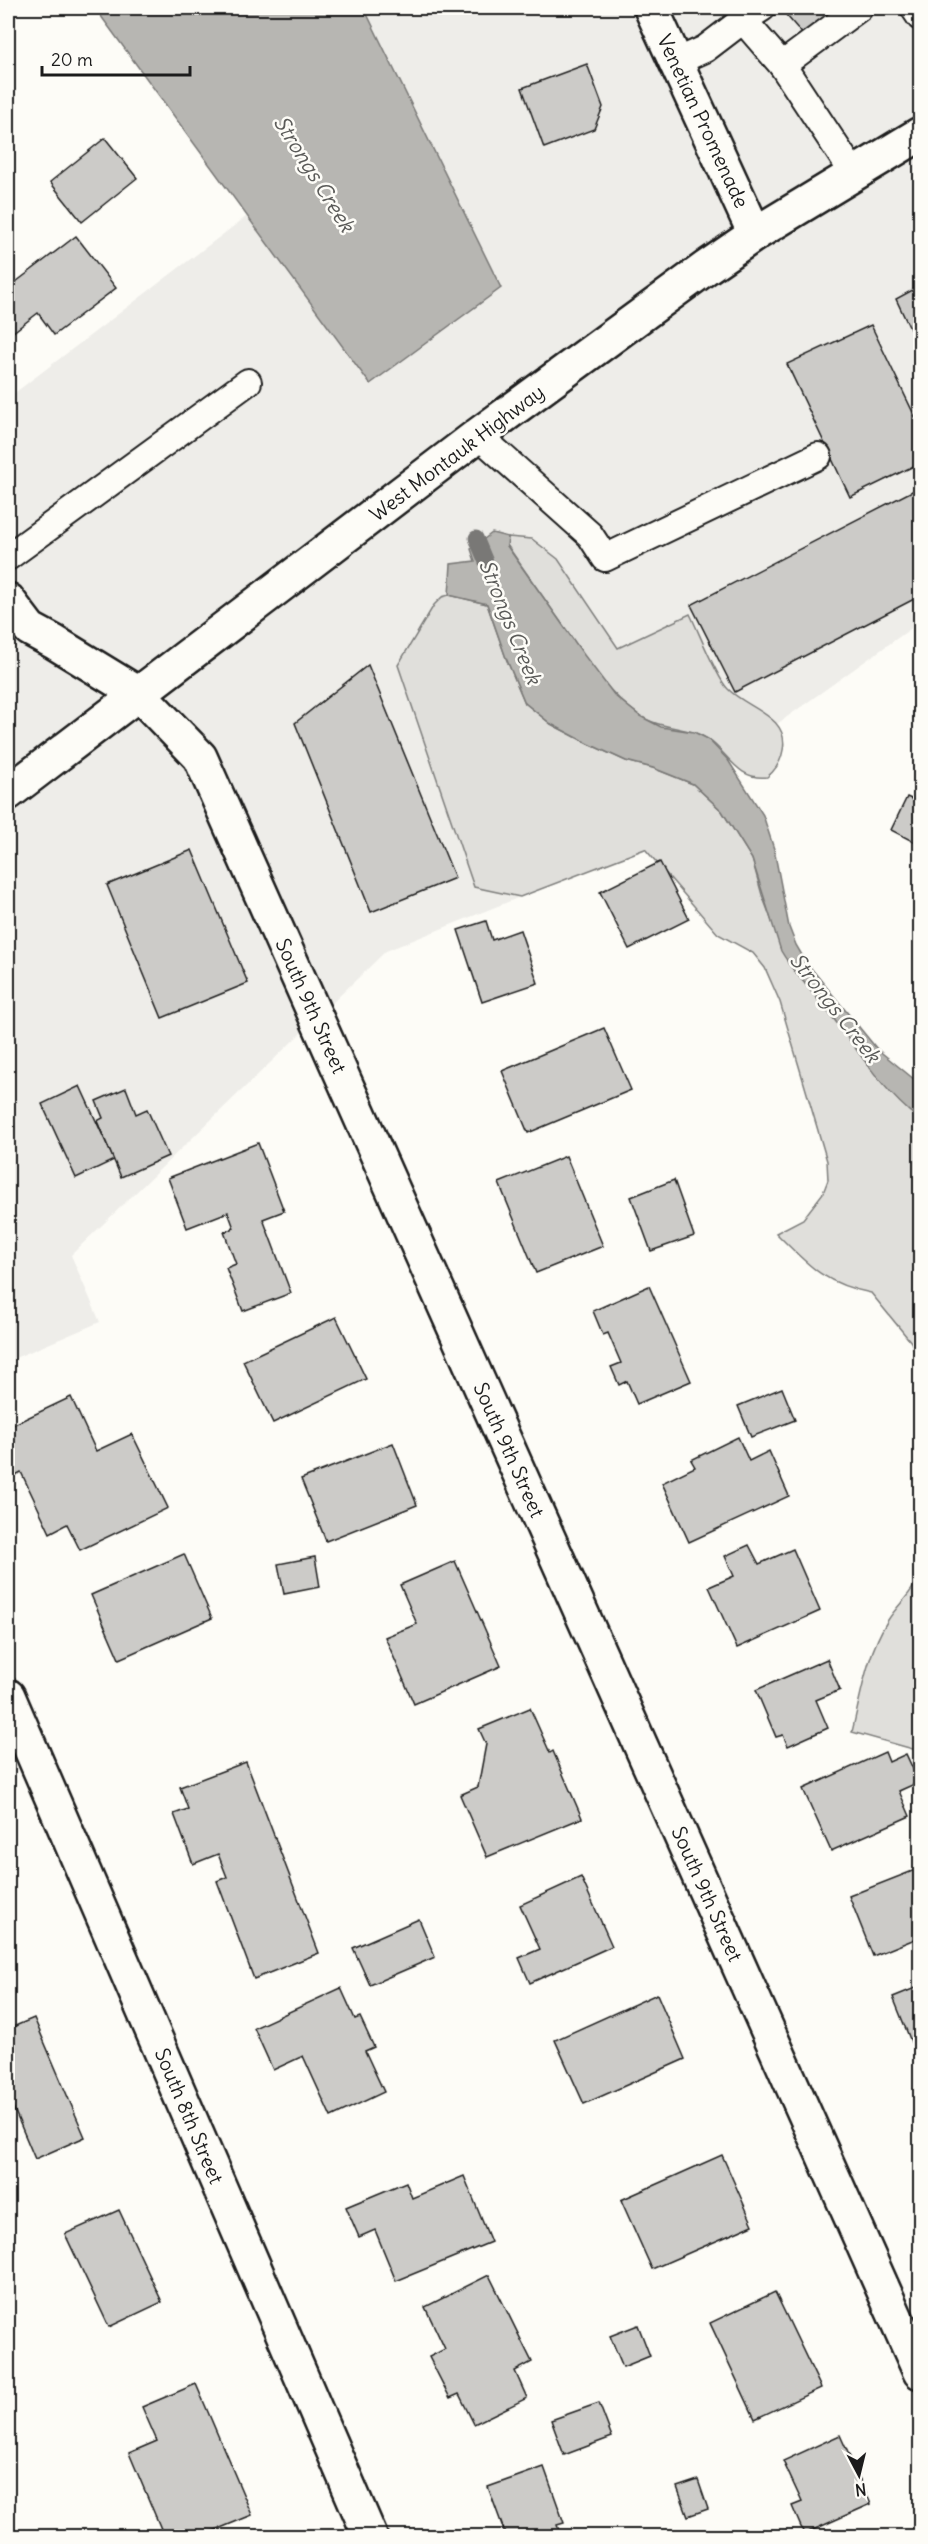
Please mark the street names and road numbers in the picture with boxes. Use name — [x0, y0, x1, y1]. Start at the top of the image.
street label: Venetian Promenade — [652, 30, 755, 212]
street label: West Montauk Highway — [365, 379, 549, 526]
street label: South 9th Street — [271, 934, 352, 1077]
street label: South 9th Street — [469, 1378, 550, 1521]
street label: South 9th Street — [667, 1822, 748, 1965]
street label: South 8th Street — [150, 2044, 229, 2188]

